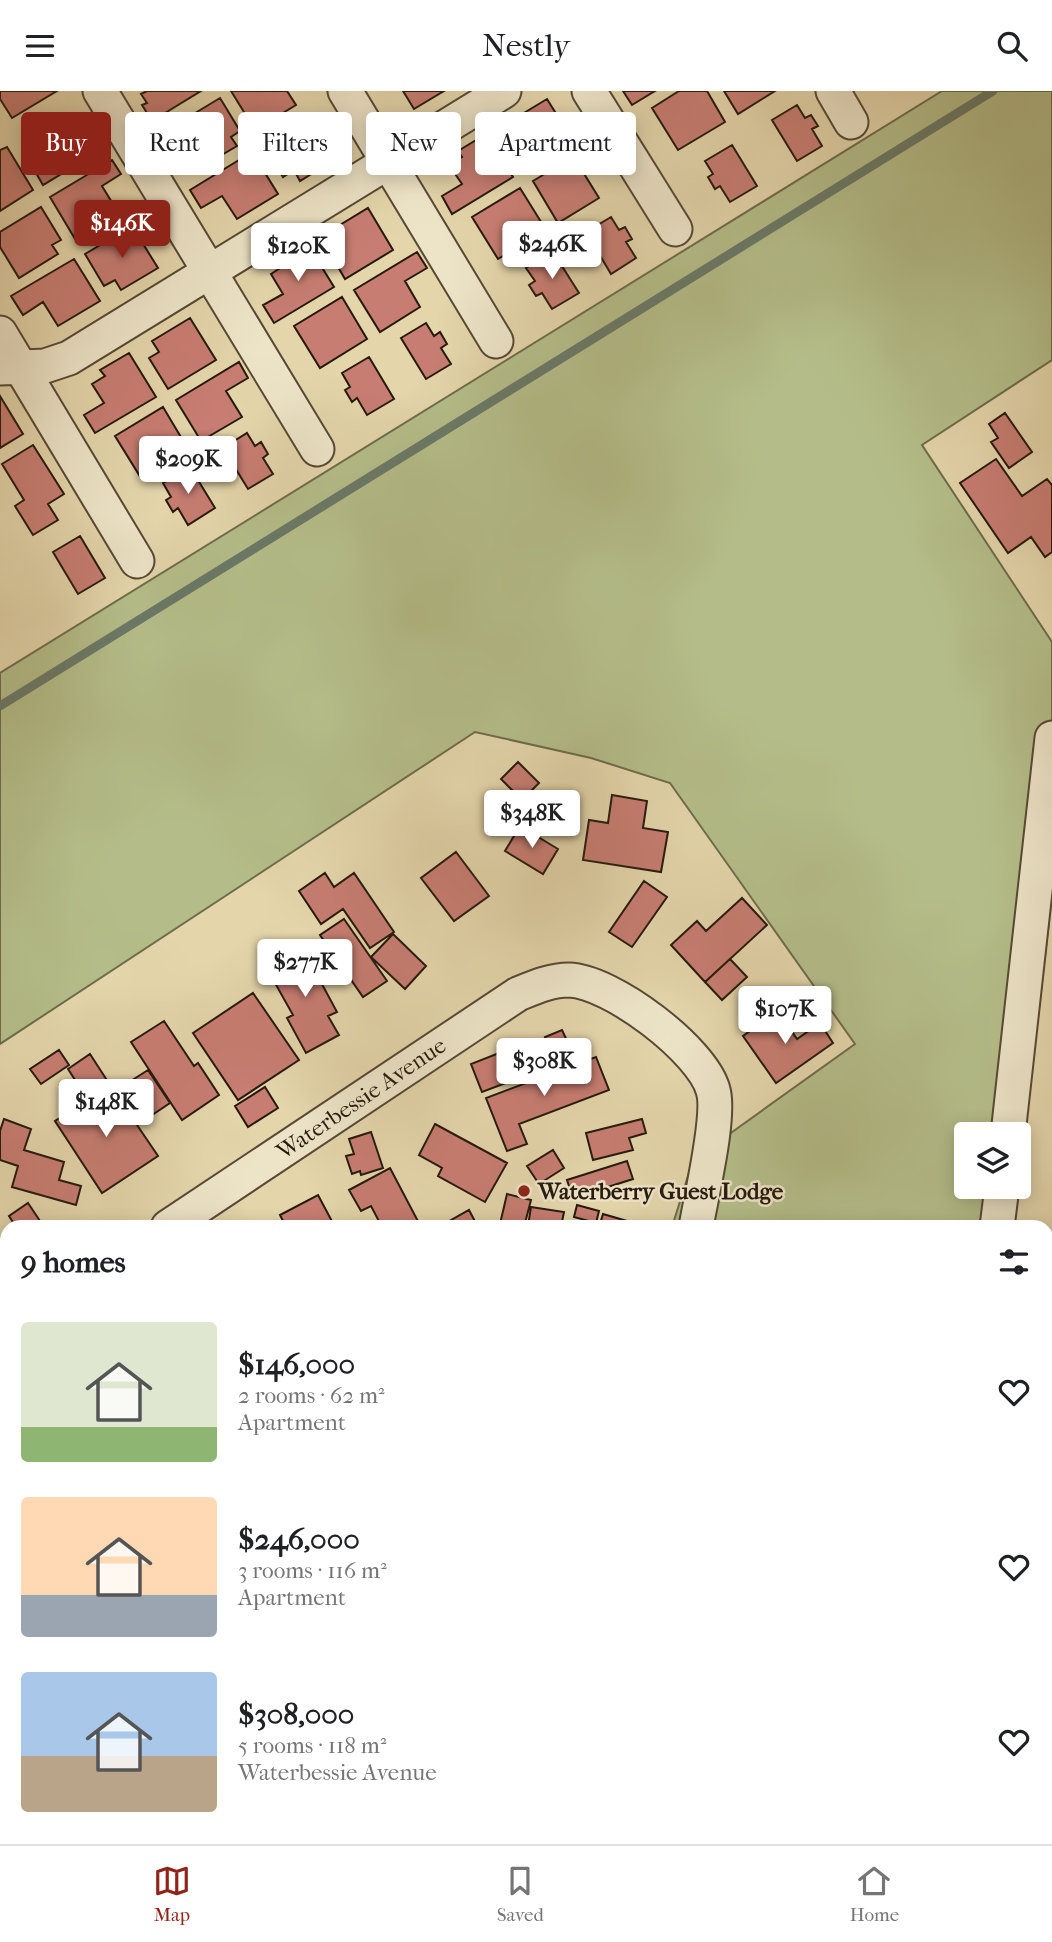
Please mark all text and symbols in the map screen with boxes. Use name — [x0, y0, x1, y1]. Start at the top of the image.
icon: menu — [21, 27, 59, 65]
text: Nestly — [482, 27, 570, 64]
icon: search — [993, 27, 1031, 65]
chip: Buy — [21, 112, 111, 175]
chip: Rent — [125, 112, 224, 175]
chip: Filters — [238, 112, 352, 175]
chip: New — [366, 112, 461, 175]
chip: Apartment — [475, 112, 636, 175]
pin: $146K — [73, 201, 171, 260]
text: $146K — [90, 209, 154, 236]
pin: $246K — [503, 221, 601, 281]
pin: $120K — [249, 223, 347, 283]
text: $246K — [518, 230, 586, 257]
text: $120K — [267, 232, 329, 259]
pin: $209K — [139, 437, 237, 496]
text: $209K — [155, 445, 221, 472]
pin: $348K — [483, 791, 581, 850]
text: $348K — [500, 799, 564, 826]
pin: $277K — [256, 939, 354, 999]
text: $277K — [273, 948, 337, 975]
pin: $107K — [736, 986, 834, 1046]
text: $107K — [754, 995, 816, 1022]
street label: Waterbessie Avenue — [271, 1032, 451, 1166]
pin: $308K — [495, 1039, 593, 1098]
text: $308K — [512, 1047, 576, 1074]
pin: $148K — [57, 1079, 155, 1139]
text: $148K — [75, 1088, 137, 1115]
map controls — [954, 1122, 1031, 1199]
button: layers — [954, 1122, 1031, 1199]
place label: Waterberry Guest Lodge — [537, 1178, 784, 1205]
marker: Waterberry Guest Lodge — [516, 1183, 532, 1199]
icon: filters — [995, 1243, 1033, 1281]
text: 9 homes — [21, 1245, 126, 1280]
text: $146,000 — [238, 1347, 355, 1382]
icon: home — [77, 1350, 161, 1434]
icon: heart — [995, 1373, 1033, 1411]
text: 2 rooms · 62 m² — [238, 1382, 385, 1409]
text: Apartment — [238, 1409, 346, 1436]
text: $246,000 — [238, 1522, 360, 1557]
icon: home — [77, 1525, 161, 1609]
icon: heart — [995, 1548, 1033, 1586]
text: 3 rooms · 116 m² — [238, 1557, 387, 1584]
text: Apartment — [238, 1584, 346, 1611]
text: $308,000 — [238, 1697, 354, 1732]
icon: home — [77, 1700, 161, 1784]
icon: heart — [995, 1723, 1033, 1761]
text: 5 rooms · 118 m² — [238, 1732, 386, 1759]
text: Waterbessie Avenue — [238, 1759, 437, 1786]
tab: Map — [153, 1862, 191, 1926]
tab: Saved — [497, 1862, 544, 1926]
tab: Home — [850, 1862, 899, 1926]

